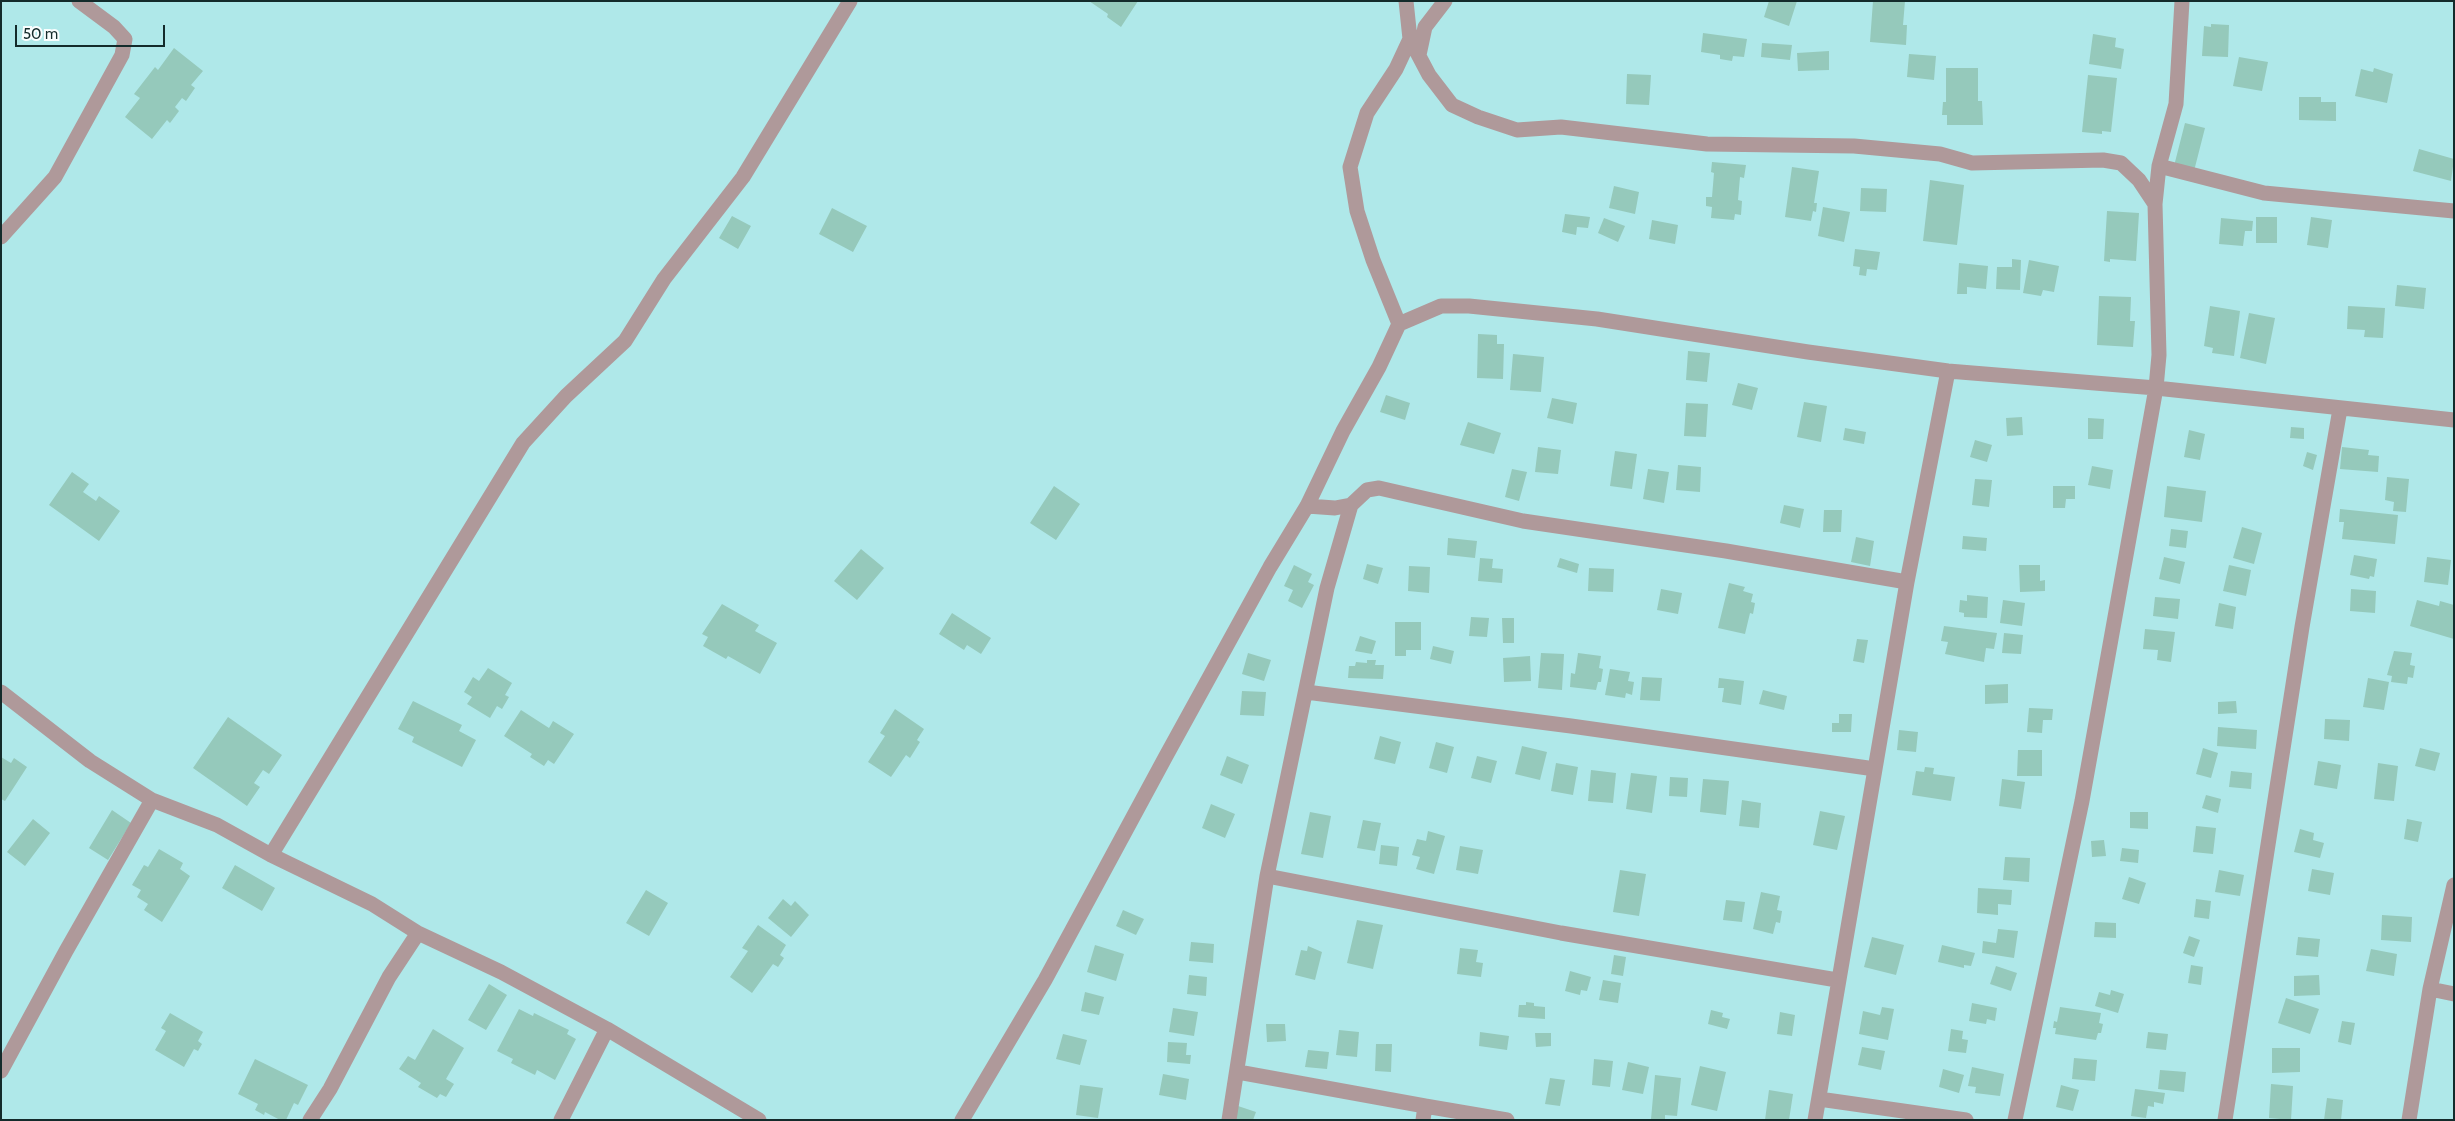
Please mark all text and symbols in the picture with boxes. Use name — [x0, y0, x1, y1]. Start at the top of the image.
scale bar — [18, 15, 168, 47]
text: 50 m — [23, 25, 58, 43]

